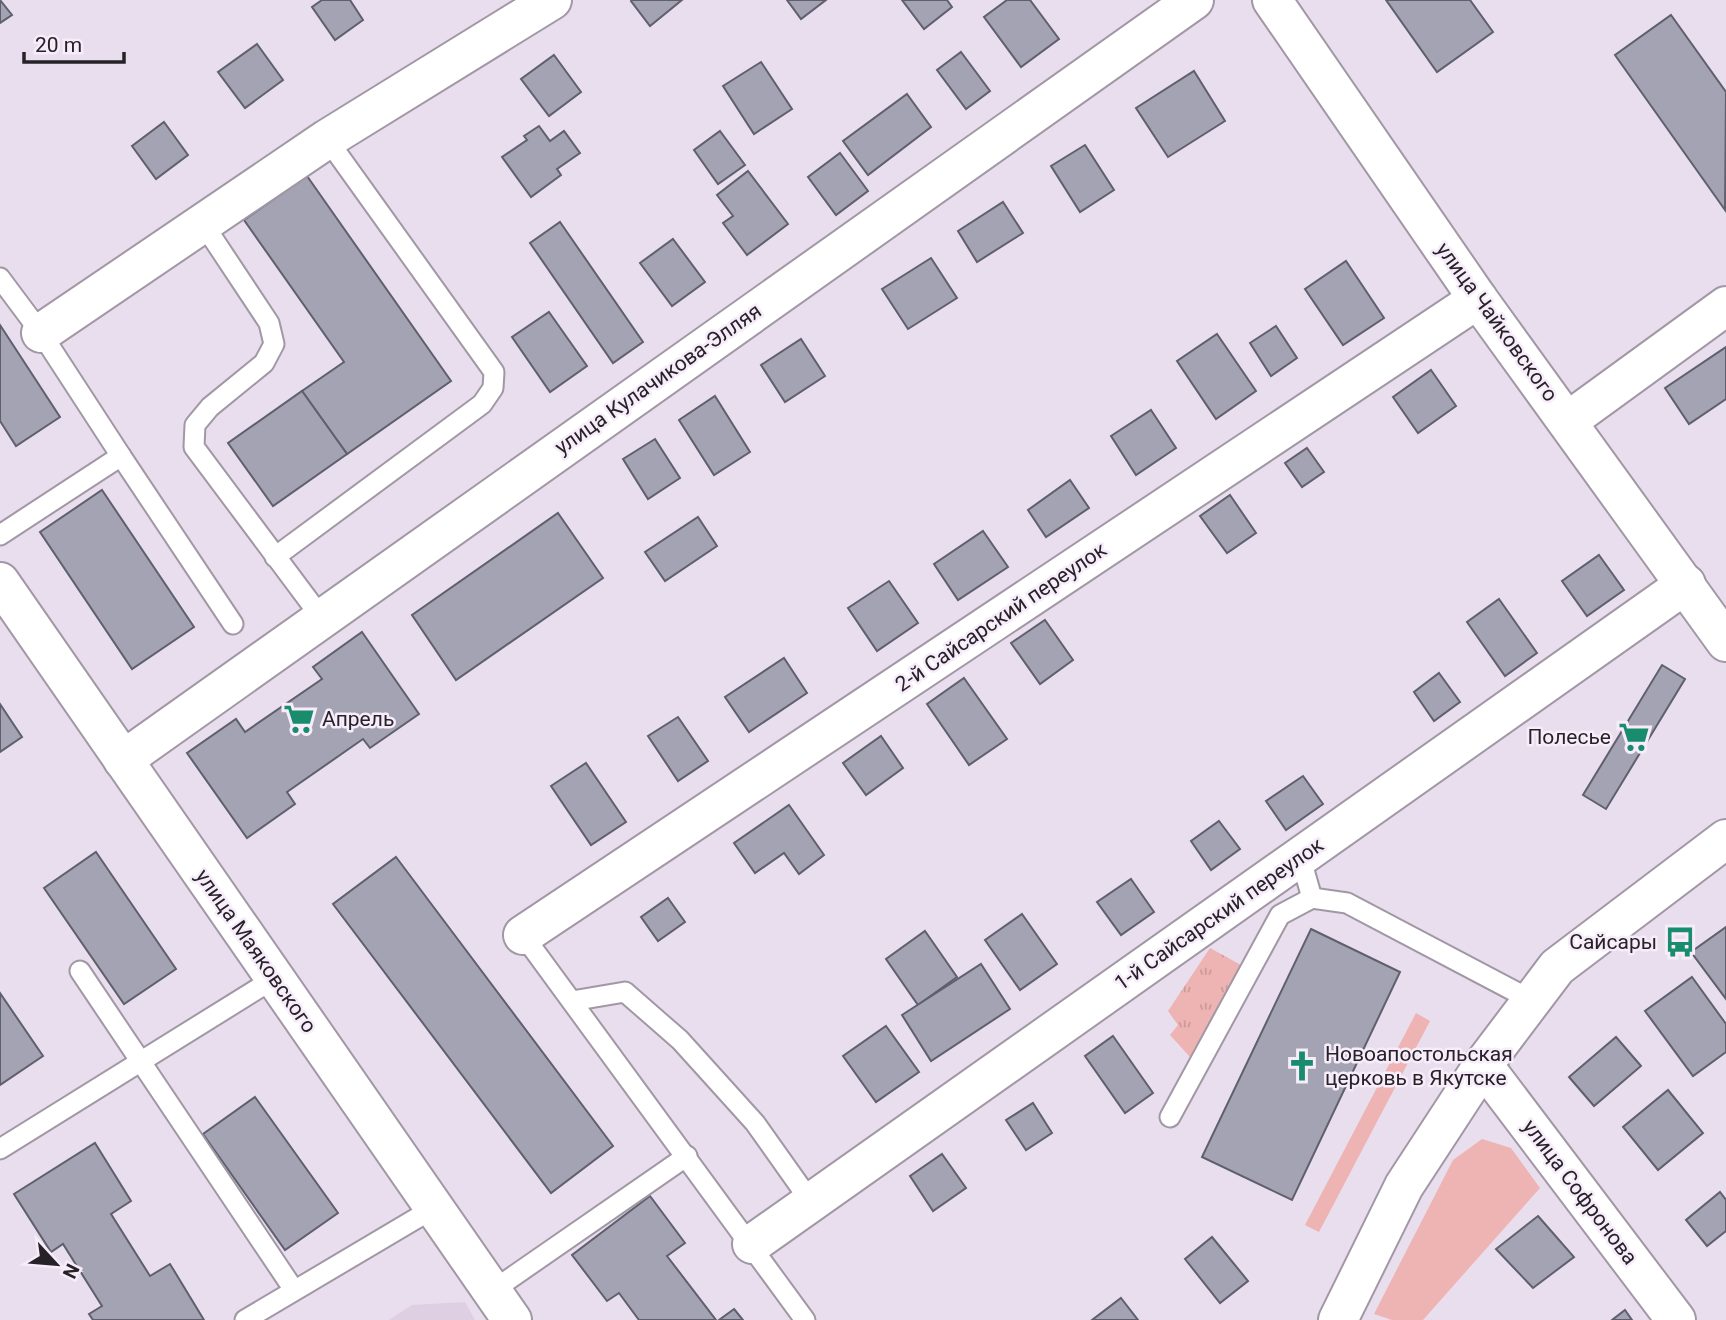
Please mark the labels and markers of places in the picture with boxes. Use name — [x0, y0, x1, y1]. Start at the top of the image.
supermarket icon: Апрель — [282, 702, 316, 736]
place label: Апрель — [322, 707, 394, 731]
supermarket icon: Полесье — [1617, 720, 1651, 754]
place label: Полесье — [1527, 725, 1611, 749]
bus stop icon: Сайсары — [1663, 925, 1697, 959]
place label: Сайсары — [1569, 930, 1657, 954]
place label: Новоапостольская церковь в Якутске — [1325, 1042, 1513, 1090]
church icon: Новоапостольская церковь в Якутске — [1285, 1049, 1319, 1083]

